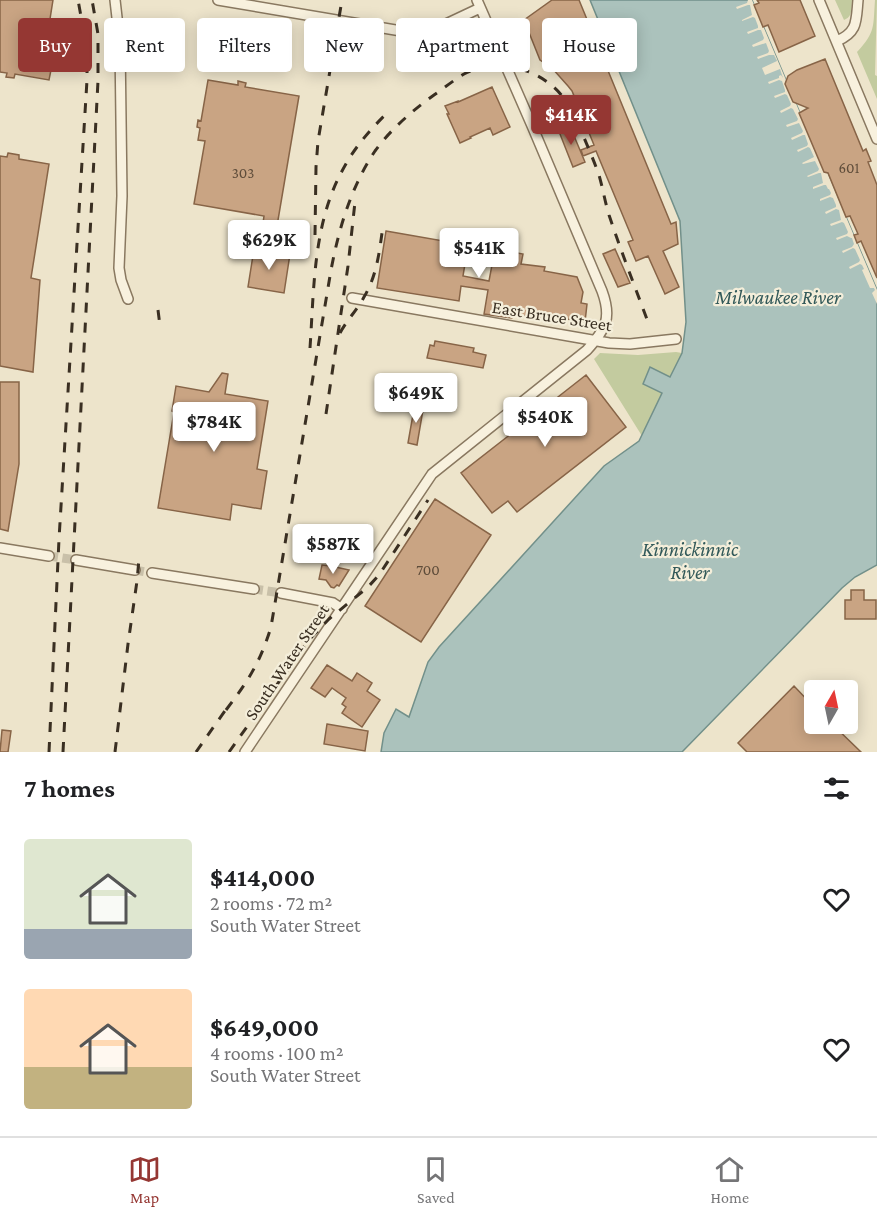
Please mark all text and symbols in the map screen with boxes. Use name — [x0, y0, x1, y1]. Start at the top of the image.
chip: Buy — [18, 18, 92, 72]
chip: Rent — [104, 18, 185, 72]
chip: Filters — [197, 18, 292, 72]
chip: New — [304, 18, 384, 72]
chip: Apartment — [396, 18, 530, 72]
chip: House — [542, 18, 637, 72]
pin: $414K — [529, 95, 613, 146]
text: $414K — [545, 103, 597, 125]
house number: 601 — [838, 160, 860, 176]
house number: 303 — [232, 165, 254, 181]
pin: $629K — [227, 220, 311, 271]
text: $629K — [242, 228, 296, 250]
pin: $541K — [437, 228, 521, 279]
text: $541K — [454, 236, 504, 258]
water label: Milwaukee River — [714, 286, 842, 308]
street label: East Bruce Street — [491, 297, 614, 336]
pin: $649K — [374, 373, 458, 424]
text: $649K — [388, 381, 444, 403]
pin: $540K — [503, 397, 587, 448]
pin: $784K — [172, 402, 256, 453]
text: $540K — [517, 405, 573, 427]
text: $784K — [187, 410, 241, 432]
pin: $587K — [291, 524, 375, 575]
text: $587K — [306, 532, 360, 554]
water label: Kinnickinnic River — [642, 538, 739, 583]
house number: 700 — [416, 562, 440, 578]
street label: South Water Street — [241, 599, 334, 724]
north arrow — [804, 680, 858, 734]
map controls — [804, 680, 858, 734]
icon: filters — [820, 772, 853, 805]
text: 7 homes — [24, 774, 115, 803]
icon: home — [72, 863, 144, 935]
text: $414,000 — [210, 863, 315, 892]
icon: heart — [820, 883, 853, 916]
text: 2 rooms · 72 m² — [210, 892, 332, 914]
text: South Water Street — [210, 914, 361, 936]
icon: home — [72, 1013, 144, 1085]
text: $649,000 — [210, 1013, 319, 1042]
icon: heart — [820, 1033, 853, 1066]
text: 4 rooms · 100 m² — [210, 1042, 344, 1064]
text: South Water Street — [210, 1064, 361, 1086]
tab: Map — [128, 1153, 161, 1206]
tab: Saved — [417, 1153, 455, 1206]
tab: Home — [711, 1153, 749, 1206]

